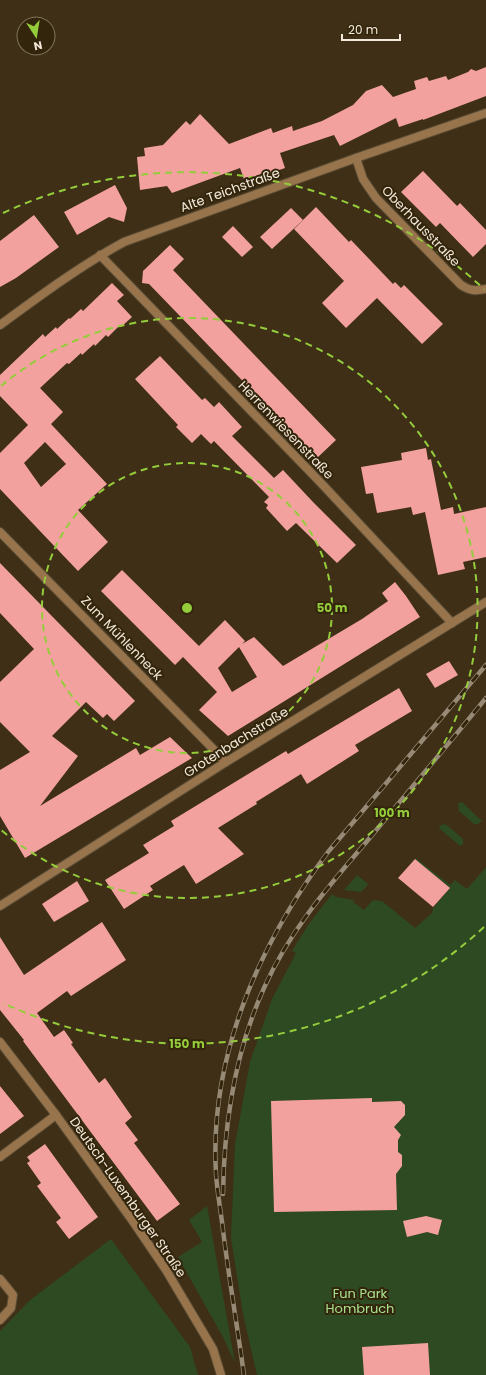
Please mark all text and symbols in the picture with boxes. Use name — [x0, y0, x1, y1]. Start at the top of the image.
north arrow — [16, 16, 56, 56]
scale bar — [342, 16, 400, 42]
text: 20 m — [348, 21, 378, 38]
text: N — [32, 37, 44, 54]
street label: Alte Teichstraße — [178, 163, 282, 217]
street label: Oberhausstraße — [377, 181, 465, 271]
street label: Herrenwiesenstraße — [234, 377, 338, 483]
street label: Zum Mühlenheck — [77, 592, 167, 685]
text: 50 m — [317, 599, 348, 616]
centre of rings — [180, 601, 194, 615]
street label: Grotenbachstraße — [180, 702, 292, 782]
text: 100 m — [374, 804, 410, 821]
text: 150 m — [169, 1035, 205, 1052]
street label: Deutsch-Luxemburger Straße — [65, 1113, 191, 1281]
park label: Fun Park Hombruch — [326, 1284, 394, 1318]

